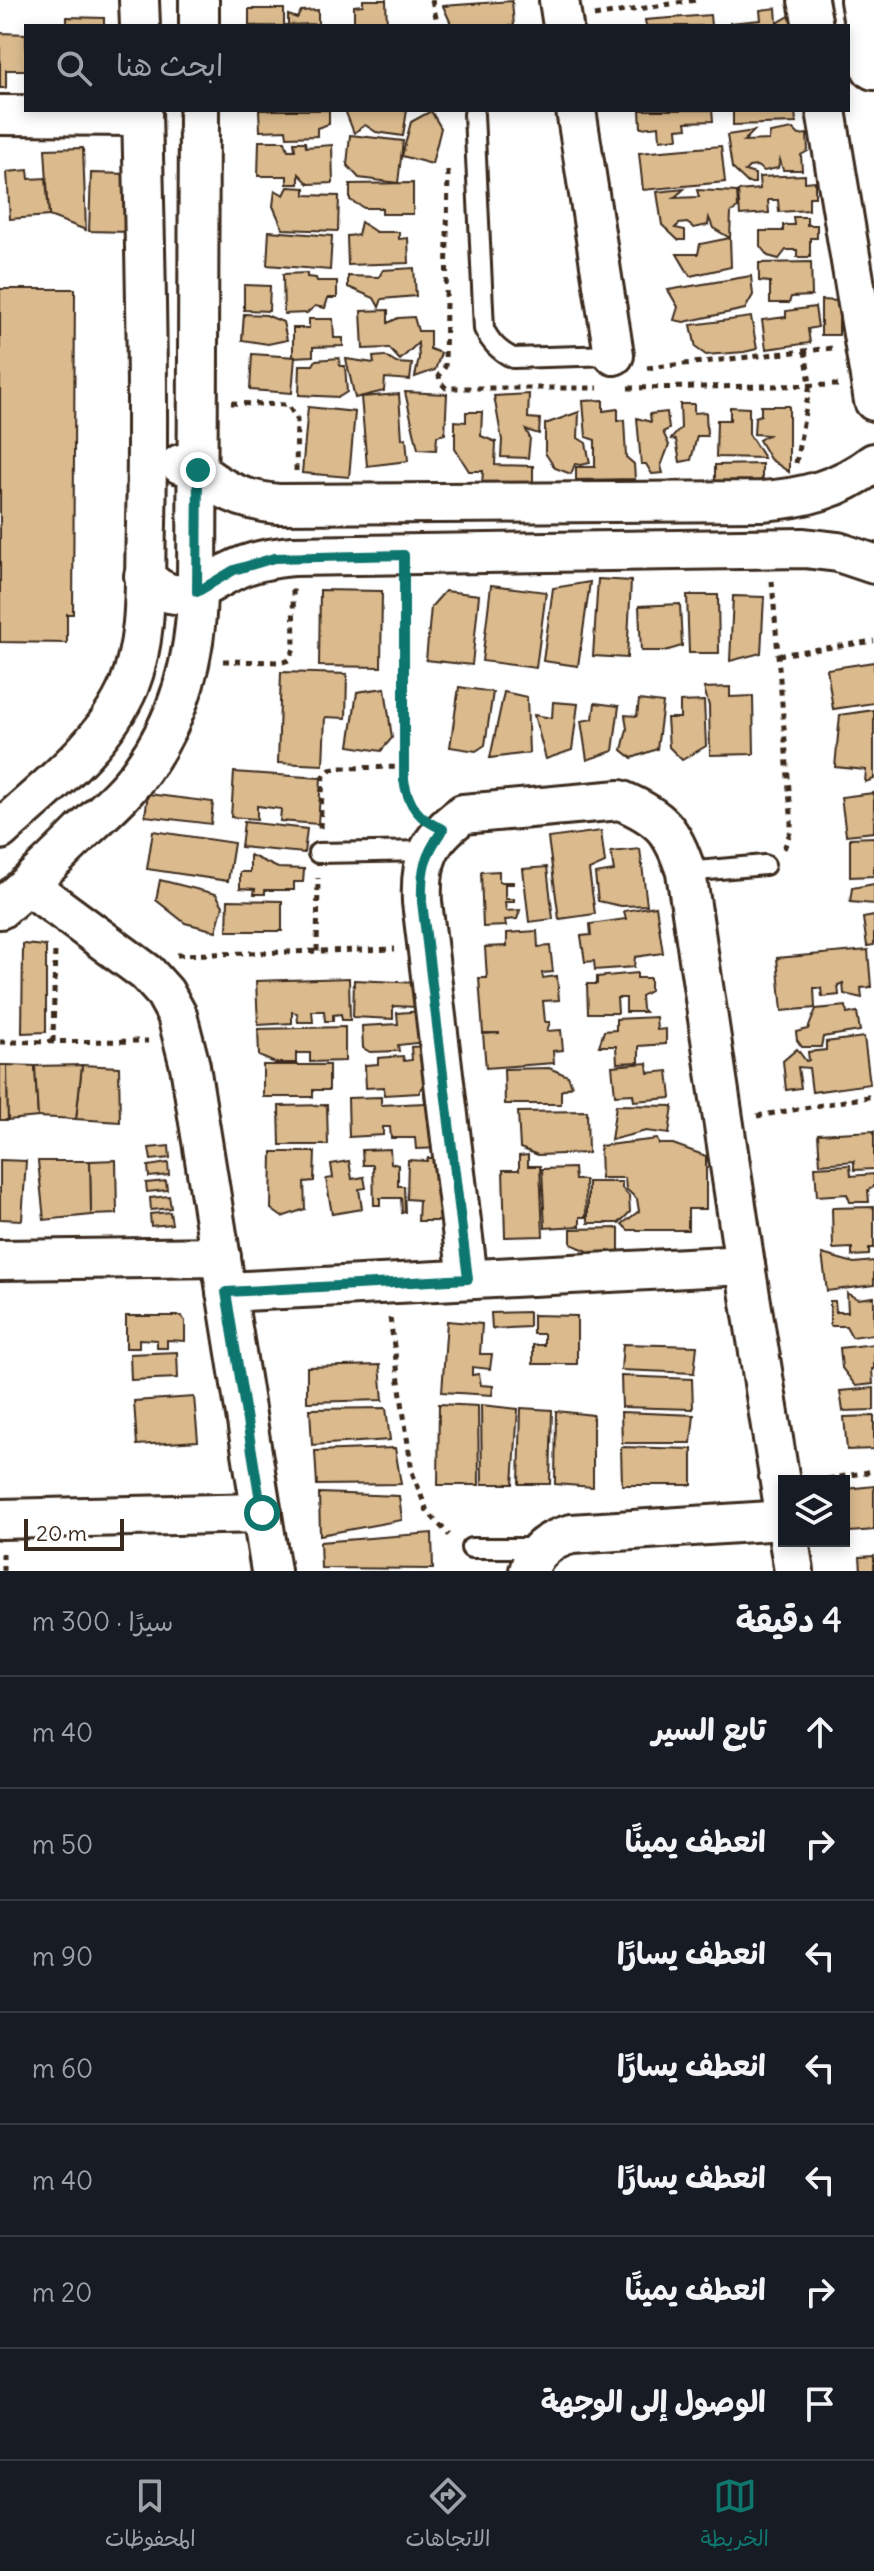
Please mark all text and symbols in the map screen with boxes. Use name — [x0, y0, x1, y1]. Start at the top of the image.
search box — [24, 24, 850, 112]
icon: search — [52, 46, 96, 90]
text: ابحث هنا — [116, 46, 223, 84]
route end — [180, 452, 216, 488]
map controls — [778, 1475, 850, 1547]
button: layers — [778, 1475, 850, 1547]
route start — [244, 1495, 280, 1531]
scale bar — [24, 1515, 124, 1551]
text: 20 m — [36, 1519, 87, 1547]
text: 4 دقيقة — [736, 1598, 842, 1641]
text: سيرًا · 300 m — [32, 1605, 173, 1638]
text: تابع السير — [652, 1710, 766, 1748]
icon: ahead — [798, 1710, 842, 1754]
text: 40 m — [32, 1716, 93, 1749]
text: انعطف يمينًا — [625, 1822, 766, 1860]
icon: right — [798, 1822, 842, 1866]
text: 50 m — [32, 1828, 93, 1861]
text: انعطف يسارًا — [617, 1934, 766, 1972]
icon: left — [798, 1934, 842, 1978]
text: 90 m — [32, 1940, 93, 1973]
text: انعطف يسارًا — [617, 2046, 766, 2084]
icon: left — [798, 2046, 842, 2090]
text: 60 m — [32, 2052, 93, 2085]
text: انعطف يسارًا — [617, 2158, 766, 2196]
icon: left — [798, 2158, 842, 2202]
text: 40 m — [32, 2164, 93, 2197]
text: انعطف يمينًا — [625, 2270, 766, 2308]
icon: right — [798, 2270, 842, 2314]
text: 20 m — [32, 2276, 92, 2309]
text: الوصول إلى الوجهة — [541, 2382, 766, 2420]
icon: arrive — [798, 2382, 842, 2426]
tab: المحفوظات — [105, 2474, 196, 2558]
tab: الاتجاهات — [405, 2474, 490, 2558]
tab: الخريطة — [700, 2474, 769, 2558]

